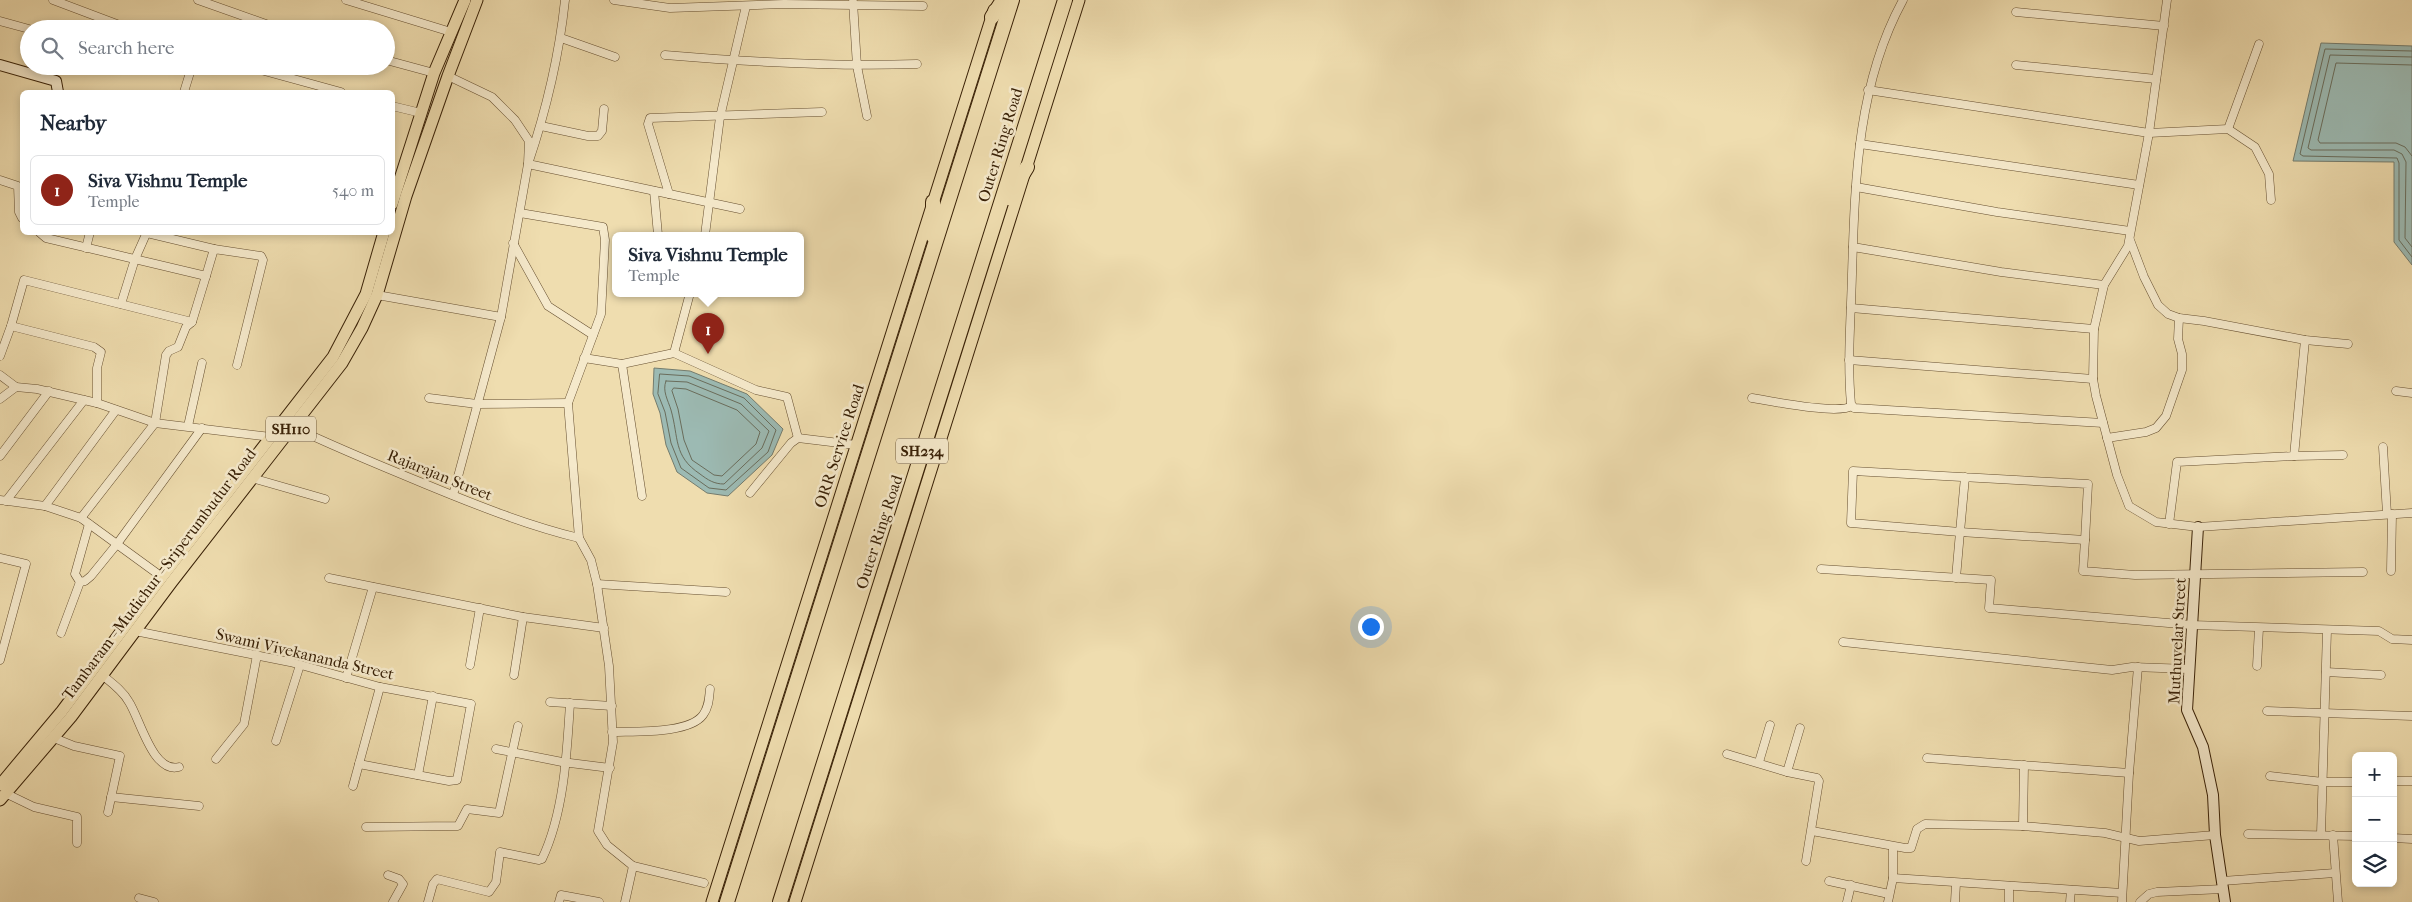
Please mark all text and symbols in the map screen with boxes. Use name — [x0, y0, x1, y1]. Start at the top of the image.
search box — [20, 20, 395, 75]
icon: search — [38, 34, 66, 62]
text: Search here — [78, 37, 174, 59]
street label: Outer Ring Road — [974, 85, 1027, 205]
text: Nearby — [40, 111, 106, 135]
text: Siva Vishnu Temple — [88, 170, 247, 192]
text: 1 — [54, 181, 60, 200]
text: 540 m — [332, 181, 374, 200]
text: Temple — [88, 192, 139, 211]
popup — [612, 232, 804, 297]
text: Siva Vishnu Temple — [628, 244, 788, 266]
text: Temple — [628, 266, 680, 285]
pin: 1 — [692, 313, 724, 354]
street label: ORR Service Road — [810, 382, 868, 510]
road number: SH110 — [266, 416, 316, 442]
road number: SH234 — [896, 438, 948, 464]
street label: Tambaram - Mudichur - Sriperumbudur Road — [58, 444, 260, 704]
street label: Rajarajan Street — [385, 445, 495, 505]
street label: Outer Ring Road — [852, 472, 906, 591]
street label: Muthuvelar Street — [2164, 577, 2190, 705]
your location — [1358, 614, 1384, 640]
street label: Swami Vivekananda Street — [214, 624, 396, 684]
map controls — [2352, 752, 2397, 887]
button: + — [2352, 752, 2397, 797]
button: − — [2352, 797, 2397, 842]
button: layers — [2352, 842, 2397, 887]

